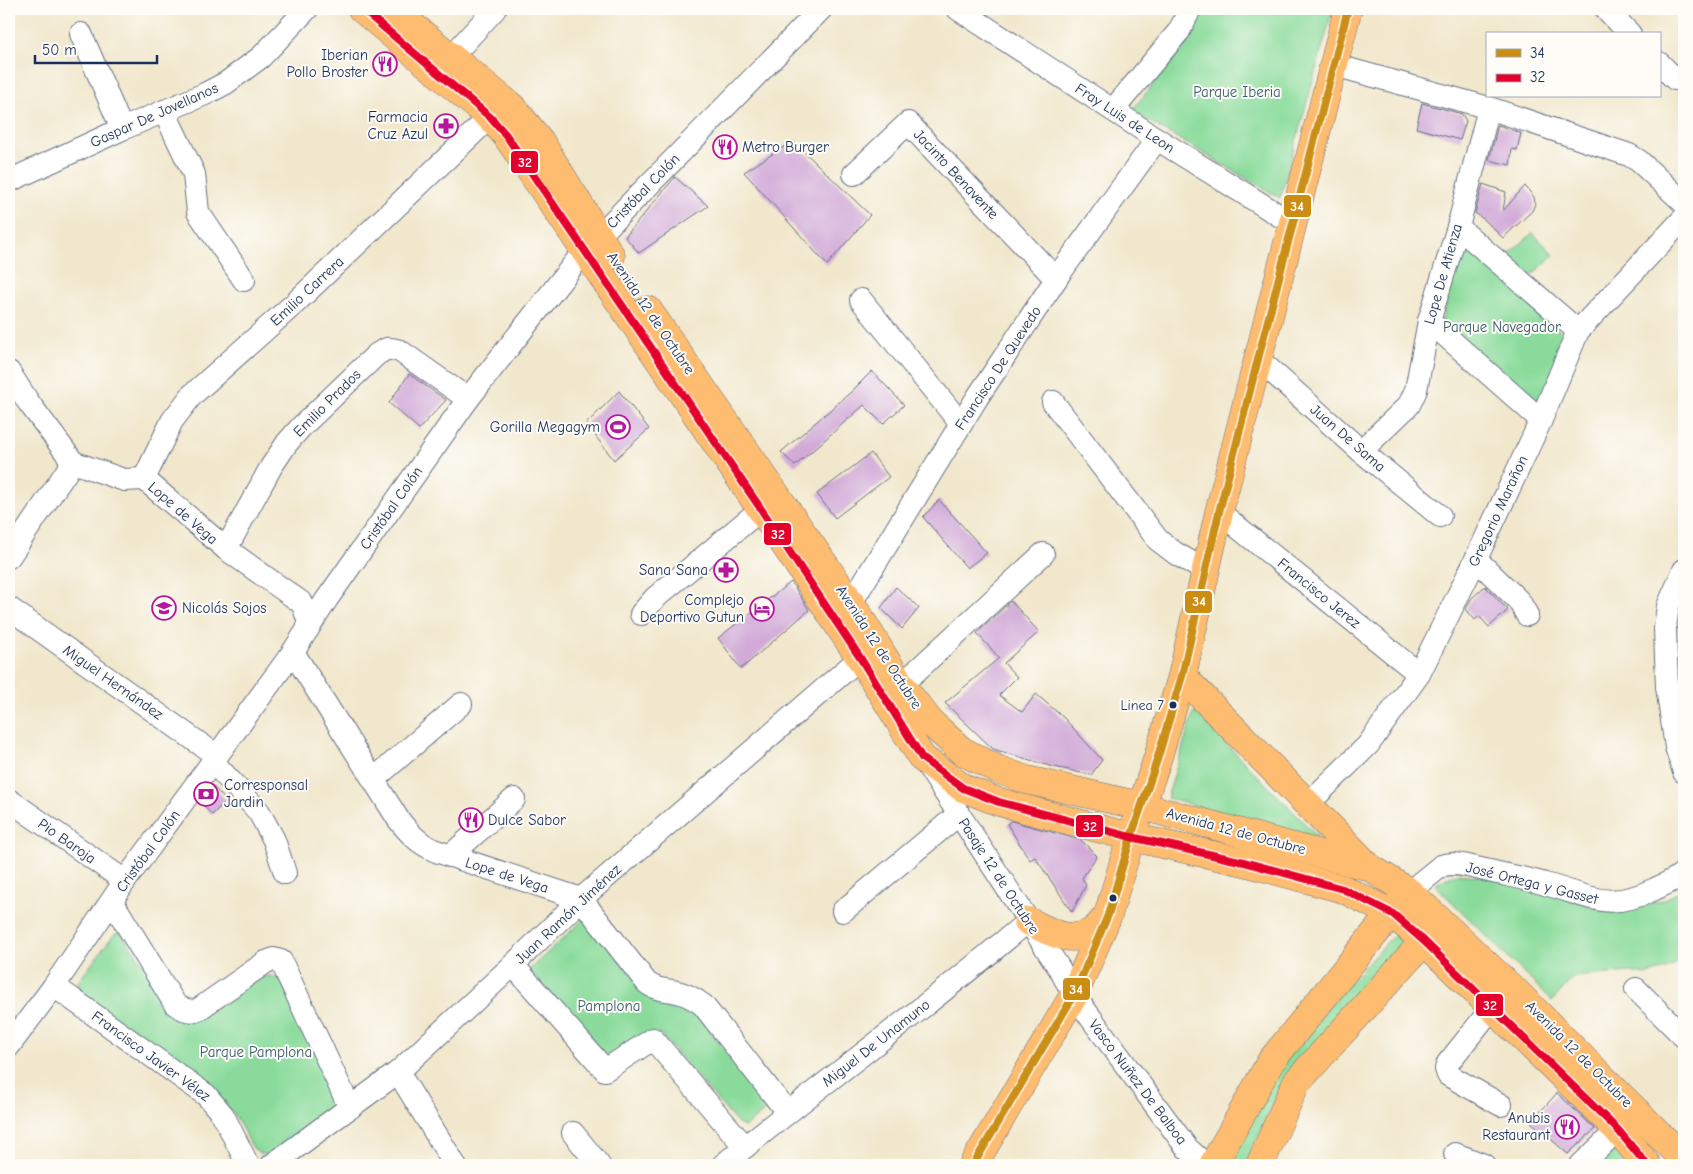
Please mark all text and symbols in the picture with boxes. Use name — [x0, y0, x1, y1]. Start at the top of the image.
scale bar — [35, 32, 158, 64]
legend — [1486, 32, 1660, 98]
text: 50 m — [42, 41, 77, 59]
text: 34 — [1530, 44, 1545, 62]
place label: Iberian Pollo Broster — [286, 46, 368, 81]
restaurant icon: Iberian Pollo Broster — [372, 51, 398, 77]
text: 32 — [1530, 68, 1545, 86]
street label: Gaspar De Jovellanos — [87, 79, 221, 151]
street label: Fray Luis de Leon — [1072, 79, 1178, 157]
park label: Parque Iberia — [1193, 83, 1281, 101]
place label: Farmacia Cruz Azul — [367, 108, 428, 143]
pharmacy icon: Farmacia Cruz Azul — [433, 113, 459, 139]
street label: Jacinto Benavente — [910, 125, 1003, 223]
restaurant icon: Metro Burger — [712, 134, 738, 160]
place label: Metro Burger — [742, 138, 829, 156]
line badge: 32 — [510, 150, 539, 174]
street label: Cristóbal Colón — [603, 150, 683, 232]
text: 32 — [518, 154, 532, 171]
line badge: 34 — [1283, 194, 1312, 218]
text: 34 — [1290, 198, 1304, 215]
street label: Lope De Atienza — [1420, 222, 1466, 326]
street label: Avenida 12 de Octubre — [603, 248, 699, 378]
street label: Emilio Carrera — [266, 252, 348, 330]
street label: Francisco De Quevedo — [951, 302, 1045, 433]
park label: Parque Navegador — [1443, 318, 1561, 336]
street label: Emilio Prados — [289, 365, 365, 441]
street label: Juan De Sama — [1307, 400, 1389, 476]
sports icon: Gorilla Megagym — [605, 414, 631, 440]
place label: Gorilla Megagym — [490, 418, 600, 436]
street label: Gregorio Marañon — [1464, 453, 1532, 569]
street label: Cristóbal Colón — [356, 463, 426, 553]
street label: Lope de Vega — [144, 478, 222, 548]
line badge: 32 — [763, 522, 792, 546]
text: 32 — [771, 526, 785, 543]
street label: Francisco Jerez — [1274, 554, 1364, 632]
pharmacy icon: Sana Sana — [713, 557, 739, 583]
place label: Sana Sana — [639, 561, 708, 579]
street label: Avenida 12 de Octubre — [832, 582, 926, 713]
line badge: 34 — [1184, 590, 1213, 614]
place label: Complejo Deportivo Gutun — [640, 591, 744, 626]
text: 34 — [1192, 593, 1206, 610]
school or university icon: Nicolás Sojos — [151, 595, 177, 621]
hotel icon: Complejo Deportivo Gutun — [749, 596, 775, 622]
place label: Nicolás Sojos — [182, 599, 266, 617]
street label: Miguel Hernández — [59, 641, 167, 723]
place label: Linea 7 — [1121, 697, 1164, 714]
marker: Linea 7 — [1168, 700, 1178, 710]
place label: Corresponsal Jardin — [224, 776, 308, 811]
bank icon: Corresponsal Jardin — [193, 781, 219, 807]
street label: Avenida 12 de Octubre — [1164, 804, 1308, 858]
street label: Cristóbal Colón — [112, 806, 184, 896]
restaurant icon: Dulce Sabor — [458, 807, 484, 833]
place label: Dulce Sabor — [488, 811, 566, 829]
line badge: 32 — [1075, 814, 1104, 838]
street label: Pio Baroja — [35, 815, 99, 867]
street label: Pasaje 12 de Octubre — [955, 815, 1044, 938]
text: 32 — [1083, 818, 1097, 835]
street label: Lope de Vega — [463, 853, 551, 897]
street label: José Ortega y Gasset — [1464, 858, 1601, 908]
street label: Juan Ramón Jiménez — [511, 860, 625, 968]
unlabelled marker — [1108, 893, 1118, 903]
line badge: 34 — [1062, 977, 1091, 1001]
text: 34 — [1069, 981, 1083, 998]
line badge: 32 — [1475, 993, 1504, 1017]
street label: Miguel De Unamuno — [818, 995, 934, 1091]
park label: Pamplona — [577, 997, 641, 1015]
text: 32 — [1483, 997, 1497, 1014]
street label: Avenida 12 de Octubre — [1522, 997, 1637, 1112]
street label: Francisco Javier Vélez — [88, 1007, 214, 1105]
street label: Vasco Nuñez De Balboa — [1085, 1016, 1191, 1148]
park label: Parque Pamplona — [200, 1043, 312, 1061]
place label: Anubis Restaurant — [1482, 1109, 1551, 1144]
restaurant icon: Anubis Restaurant — [1554, 1114, 1580, 1140]

